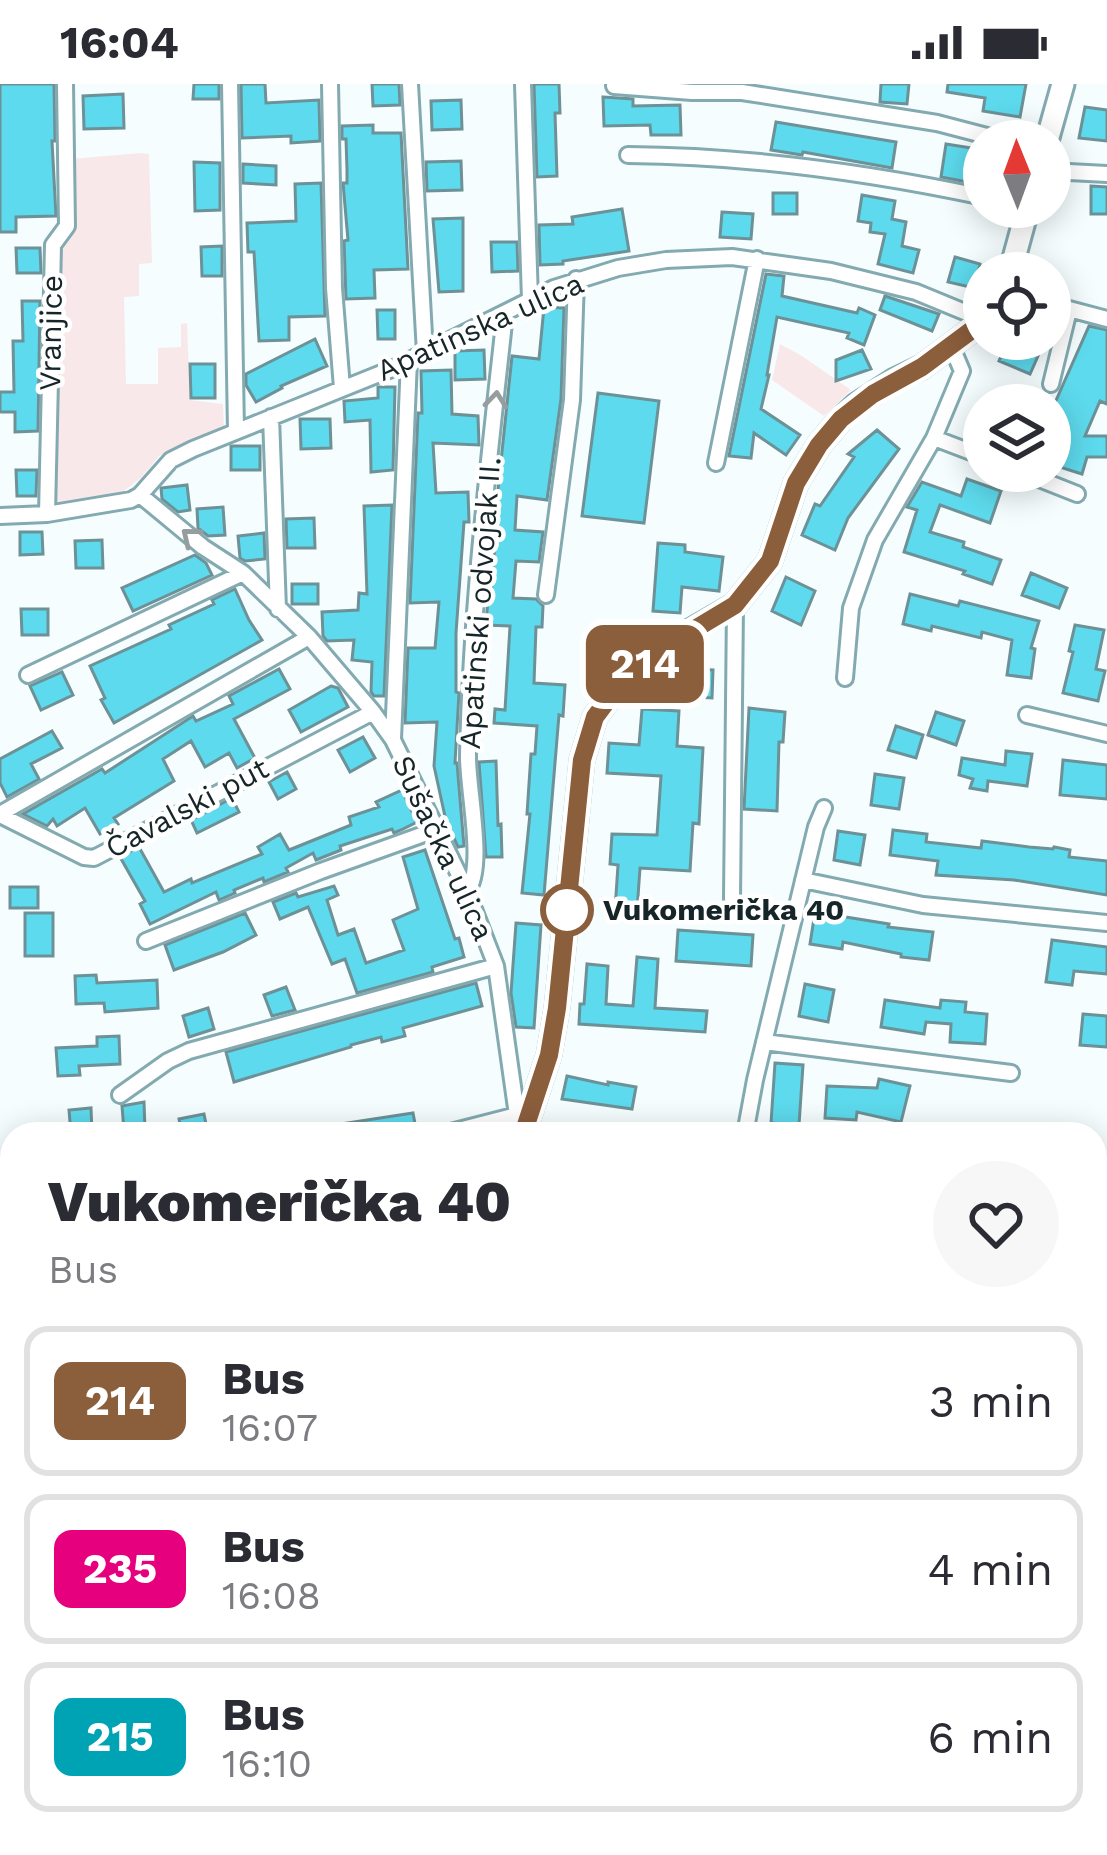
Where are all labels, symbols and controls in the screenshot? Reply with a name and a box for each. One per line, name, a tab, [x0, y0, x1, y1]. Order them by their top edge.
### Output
text: 16:04	[60, 16, 179, 69]
north arrow	[963, 120, 1071, 228]
map controls	[963, 120, 1071, 492]
button: locate	[963, 252, 1071, 360]
street label: Apatinska ulica	[371, 265, 589, 388]
street label: Vranjice	[32, 275, 69, 391]
button: layers	[963, 384, 1071, 492]
one-way arrow	[483, 390, 508, 409]
street label: Apatinski odvojak II.	[452, 456, 507, 750]
one-way arrow	[182, 529, 204, 550]
line badge: 214	[576, 625, 714, 703]
text: 214	[610, 639, 680, 688]
street label: Čavalski put	[99, 750, 275, 865]
street label: Sušačka ulica	[385, 750, 502, 946]
marker: Vukomerička 40	[542, 885, 592, 935]
place label: Vukomerička 40	[603, 892, 844, 927]
button: heart	[933, 1161, 1059, 1287]
text: Vukomerička 40	[48, 1168, 511, 1235]
text: Bus	[48, 1247, 118, 1292]
text: Bus	[222, 1352, 305, 1405]
text: 3 min	[929, 1375, 1053, 1428]
text: 214	[85, 1376, 155, 1425]
text: 16:07	[222, 1405, 318, 1450]
text: Bus	[222, 1520, 305, 1573]
text: 4 min	[927, 1543, 1053, 1596]
text: 235	[83, 1544, 157, 1593]
text: 16:08	[222, 1573, 321, 1618]
text: Bus	[222, 1688, 305, 1741]
text: 6 min	[928, 1711, 1053, 1764]
text: 215	[86, 1712, 154, 1761]
text: 16:10	[222, 1741, 312, 1786]

